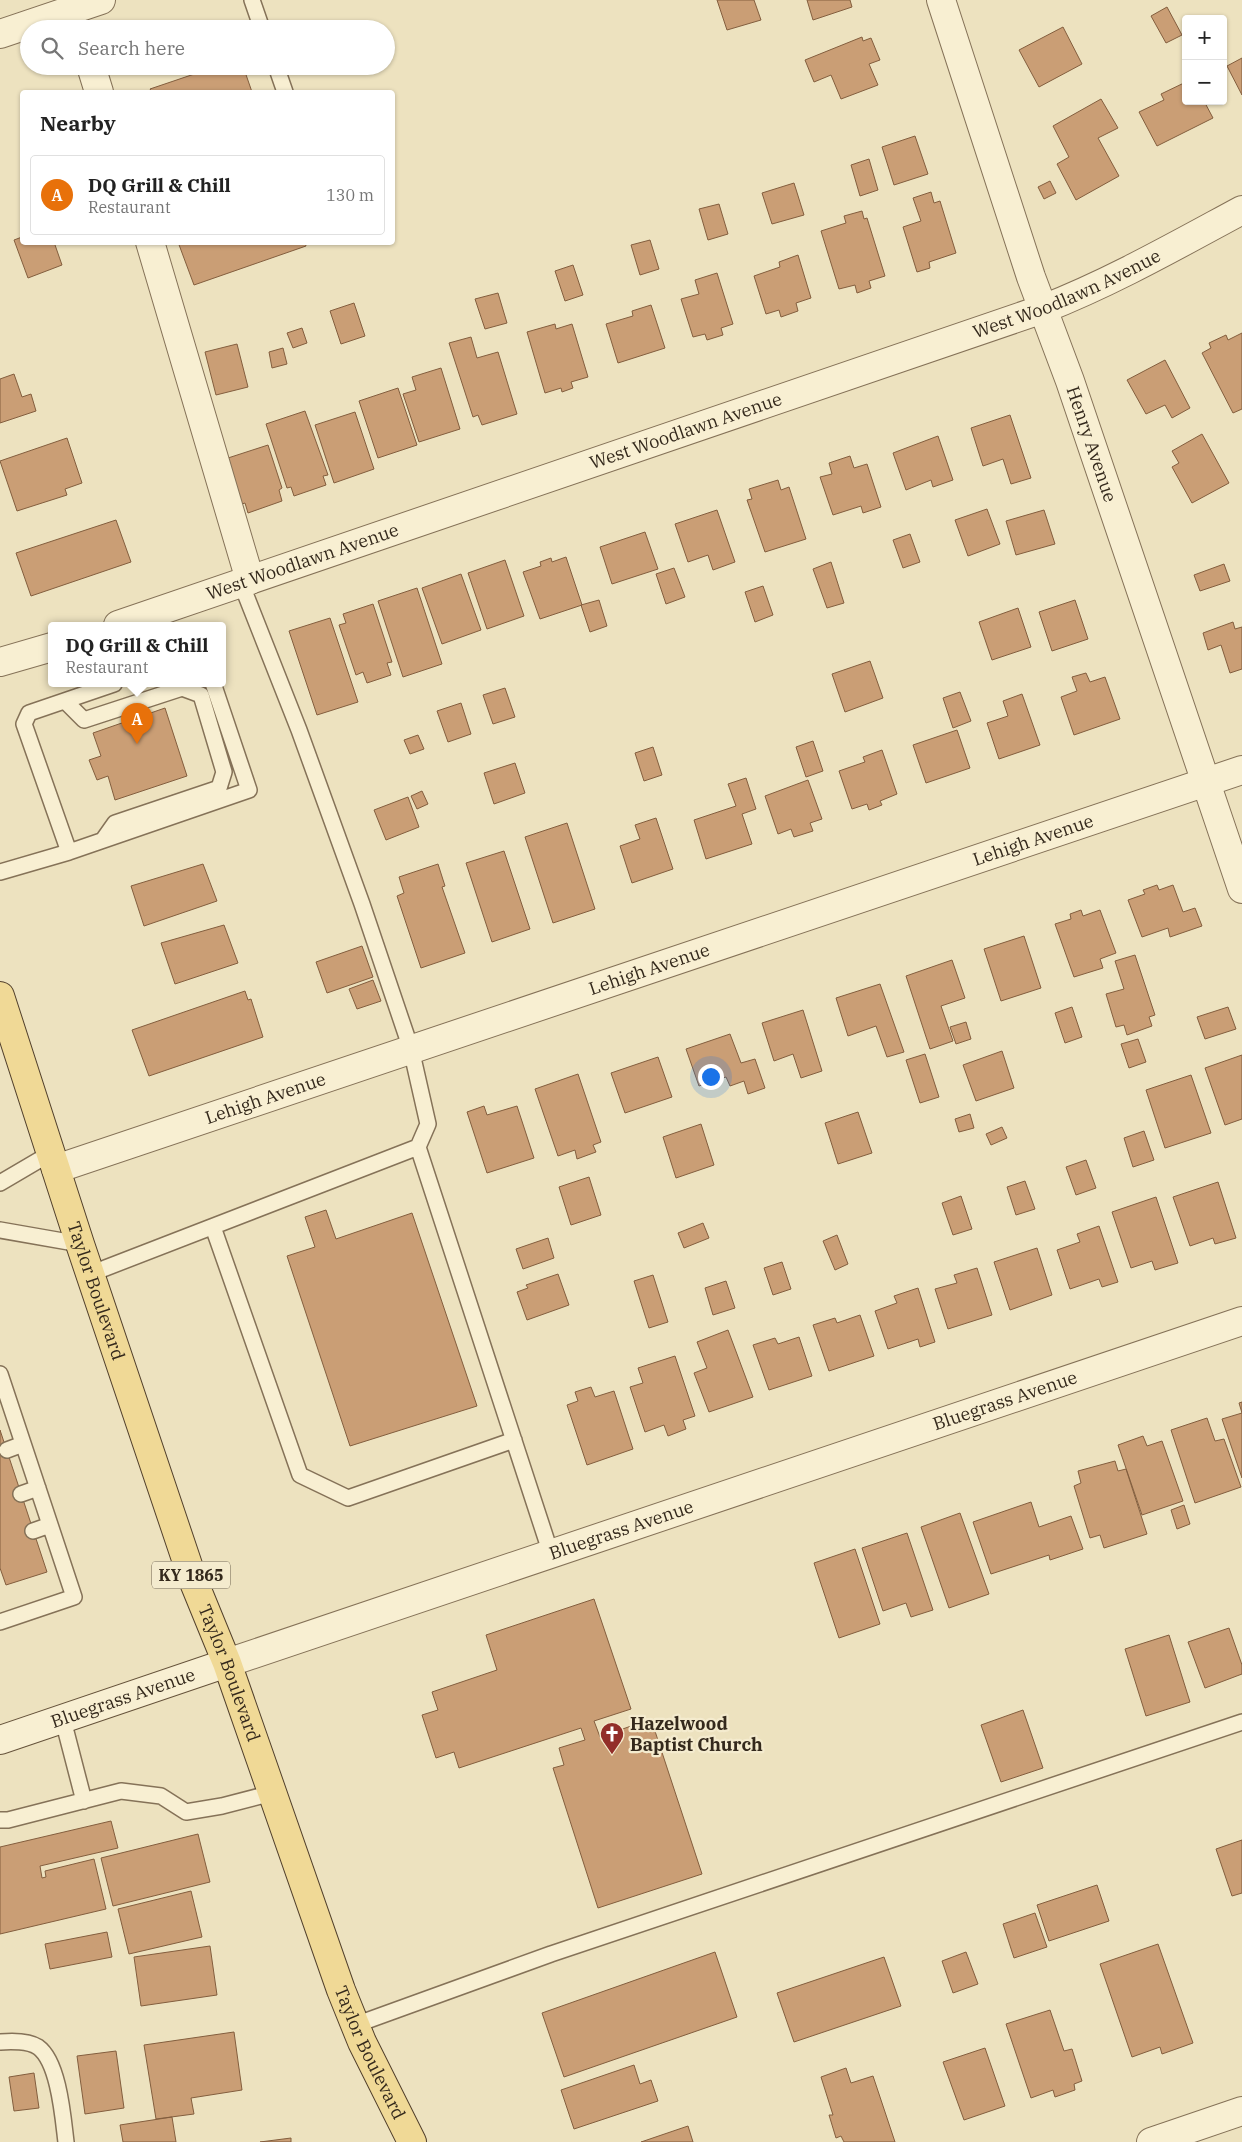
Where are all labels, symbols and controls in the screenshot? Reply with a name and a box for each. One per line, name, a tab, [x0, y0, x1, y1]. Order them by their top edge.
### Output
map controls	[1182, 15, 1227, 105]
button: +	[1182, 15, 1227, 60]
search box	[20, 20, 395, 75]
icon: search	[38, 34, 66, 62]
text: Search here	[78, 36, 185, 60]
button: −	[1182, 60, 1227, 105]
text: Nearby	[40, 109, 116, 137]
text: DQ Grill & Chill	[88, 173, 231, 197]
text: A	[51, 185, 63, 205]
text: 130 m	[326, 185, 374, 205]
text: Restaurant	[88, 197, 171, 217]
street label: West Woodlawn Avenue	[970, 244, 1164, 343]
street label: Henry Avenue	[1062, 383, 1122, 505]
street label: West Woodlawn Avenue	[586, 387, 785, 474]
street label: West Woodlawn Avenue	[203, 518, 402, 605]
popup	[48, 622, 226, 687]
text: DQ Grill & Chill	[66, 633, 208, 657]
text: Restaurant	[66, 657, 148, 677]
pin: A	[121, 703, 153, 744]
street label: Lehigh Avenue	[970, 809, 1096, 871]
street label: Lehigh Avenue	[586, 938, 712, 1000]
your location	[698, 1064, 724, 1090]
street label: Lehigh Avenue	[202, 1067, 329, 1129]
street label: Taylor Boulevard	[62, 1219, 130, 1363]
street label: Bluegrass Avenue	[930, 1365, 1080, 1435]
street label: Bluegrass Avenue	[546, 1495, 696, 1565]
road number: KY 1865	[152, 1562, 230, 1588]
street label: Taylor Boulevard	[193, 1601, 266, 1745]
street label: Bluegrass Avenue	[48, 1663, 198, 1733]
place label: Hazelwood Baptist Church	[630, 1712, 763, 1756]
church icon: Hazelwood Baptist Church	[599, 1721, 625, 1755]
street label: Taylor Boulevard	[330, 1982, 411, 2123]

